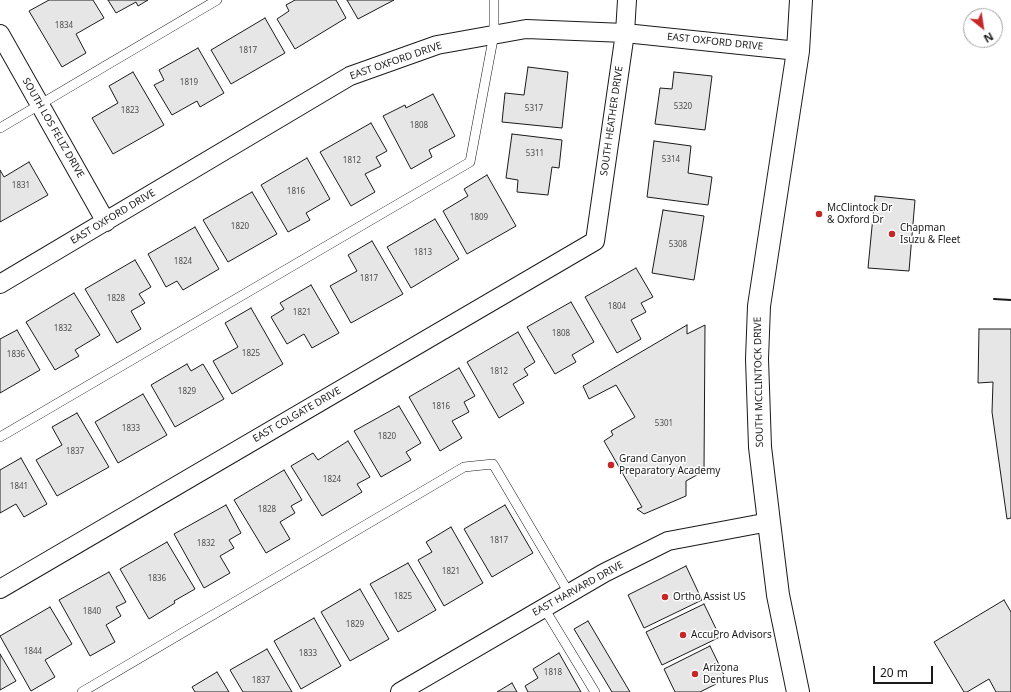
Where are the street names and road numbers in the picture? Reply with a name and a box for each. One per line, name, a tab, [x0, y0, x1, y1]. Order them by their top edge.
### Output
street label: EAST OXFORD DRIVE	[666, 31, 764, 53]
street label: EAST OXFORD DRIVE	[348, 40, 444, 82]
street label: SOUTH HEATHER DRIVE	[598, 65, 626, 177]
street label: SOUTH LOS FELIZ DRIVE	[19, 76, 87, 180]
street label: EAST OXFORD DRIVE	[68, 187, 158, 247]
street label: SOUTH MCCLINTOCK DRIVE	[752, 317, 766, 447]
street label: EAST COLGATE DRIVE	[251, 385, 343, 445]
street label: EAST HARVARD DRIVE	[530, 559, 626, 619]

